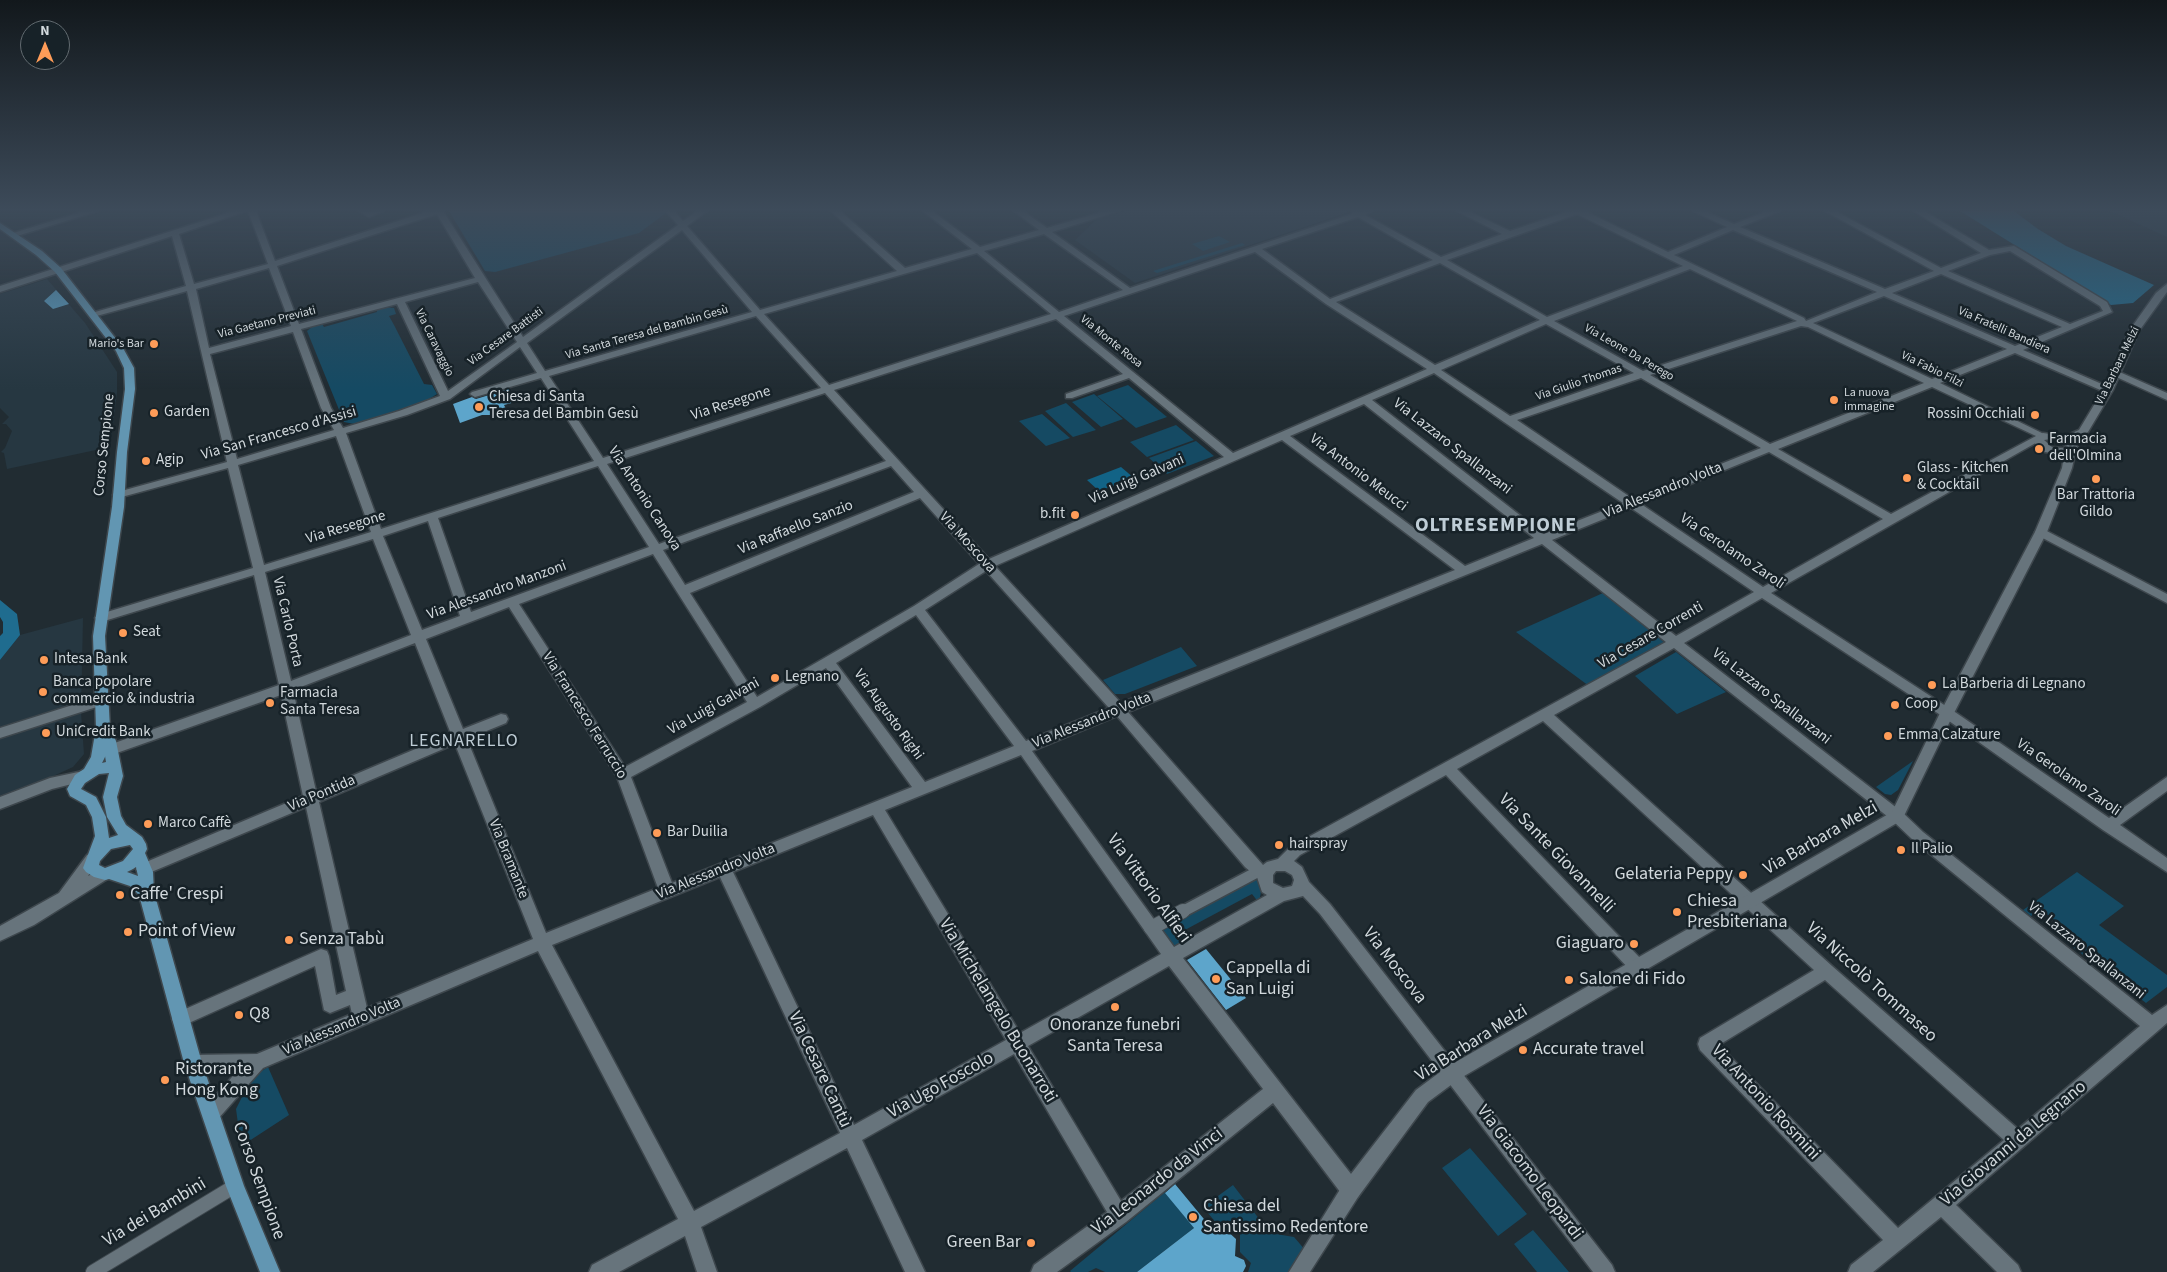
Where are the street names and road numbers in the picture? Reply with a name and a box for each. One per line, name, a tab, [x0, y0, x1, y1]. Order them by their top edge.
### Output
street label: Via Santa Teresa del Bambin Gesù	[564, 303, 730, 363]
street label: Via Gaetano Previati	[217, 304, 317, 342]
street label: Via Fratelli Bandiera	[1956, 304, 2052, 358]
street label: Via Cesare Battisti	[466, 305, 546, 369]
street label: Via Caravaggio	[411, 307, 457, 379]
street label: Via Monte Rosa	[1077, 313, 1145, 371]
street label: Via Leone Da Perego	[1582, 321, 1676, 385]
street label: Via Barbara Melzi	[2093, 324, 2143, 408]
street label: Via Fabio Filzi	[1898, 349, 1966, 391]
street label: Via Giulio Thomas	[1534, 362, 1624, 404]
street label: Via Resegone	[689, 383, 773, 425]
street label: Corso Sempione	[91, 393, 119, 497]
street label: Via Lazzaro Spallanzani	[1389, 395, 1515, 499]
street label: Via San Francesco d'Assisi	[199, 403, 359, 465]
street label: Via Antonio Meucci	[1306, 430, 1410, 516]
street label: Via Antonio Canova	[603, 443, 685, 555]
street label: Via Luigi Galvani	[1087, 451, 1187, 509]
street label: Via Alessandro Volta	[1601, 459, 1725, 523]
street label: Via Raffaello Sanzio	[736, 497, 856, 559]
street label: Via Resegone	[304, 507, 388, 549]
street label: Via Moscova	[935, 509, 999, 577]
street label: Via Gerolamo Zaroli	[1676, 510, 1788, 594]
street label: Via Alessandro Manzoni	[425, 557, 569, 625]
street label: Via Carlo Porta	[268, 575, 306, 669]
street label: Via Cesare Correnti	[1595, 599, 1707, 673]
street label: Via Lazzaro Spallanzani	[1708, 645, 1834, 749]
street label: Via Francesco Ferruccio	[538, 649, 630, 783]
street label: Via Augusto Righi	[849, 666, 927, 764]
street label: Via Luigi Galvani	[665, 674, 763, 740]
street label: Via Alessandro Volta	[1030, 689, 1154, 753]
street label: Via Gerolamo Zaroli	[2012, 735, 2124, 821]
street label: Via Pontida	[286, 772, 358, 816]
street label: Via Sante Giovannelli	[1493, 790, 1619, 918]
street label: Via Barbara Melzi	[1760, 798, 1882, 880]
street label: Via Bramante	[484, 817, 532, 901]
street label: Via Vittorio Alfieri	[1101, 830, 1195, 948]
street label: Via Alessandro Volta	[654, 840, 778, 904]
street label: Via Lazzaro Spallanzani	[2024, 898, 2148, 1004]
street label: Via Michelangelo Buonarroti	[933, 915, 1061, 1107]
street label: Via Niccolò Tommaseo	[1801, 918, 1941, 1048]
street label: Via Moscova	[1357, 923, 1431, 1009]
street label: Via Alessandro Volta	[280, 994, 404, 1060]
street label: Via Barbara Melzi	[1412, 1001, 1532, 1087]
street label: Via Cesare Cantù	[783, 1008, 855, 1132]
street label: Via Antonio Rosmini	[1706, 1041, 1824, 1165]
street label: Via Ugo Foscolo	[884, 1048, 998, 1124]
street label: Via Giovanni da Legnano	[1937, 1077, 2091, 1211]
street label: Via Giacomo Leopardi	[1471, 1101, 1587, 1245]
street label: Corso Sempione	[227, 1119, 289, 1243]
street label: Via Leonardo da Vinci	[1088, 1124, 1228, 1240]
street label: Via dei Bambini	[99, 1174, 211, 1252]

